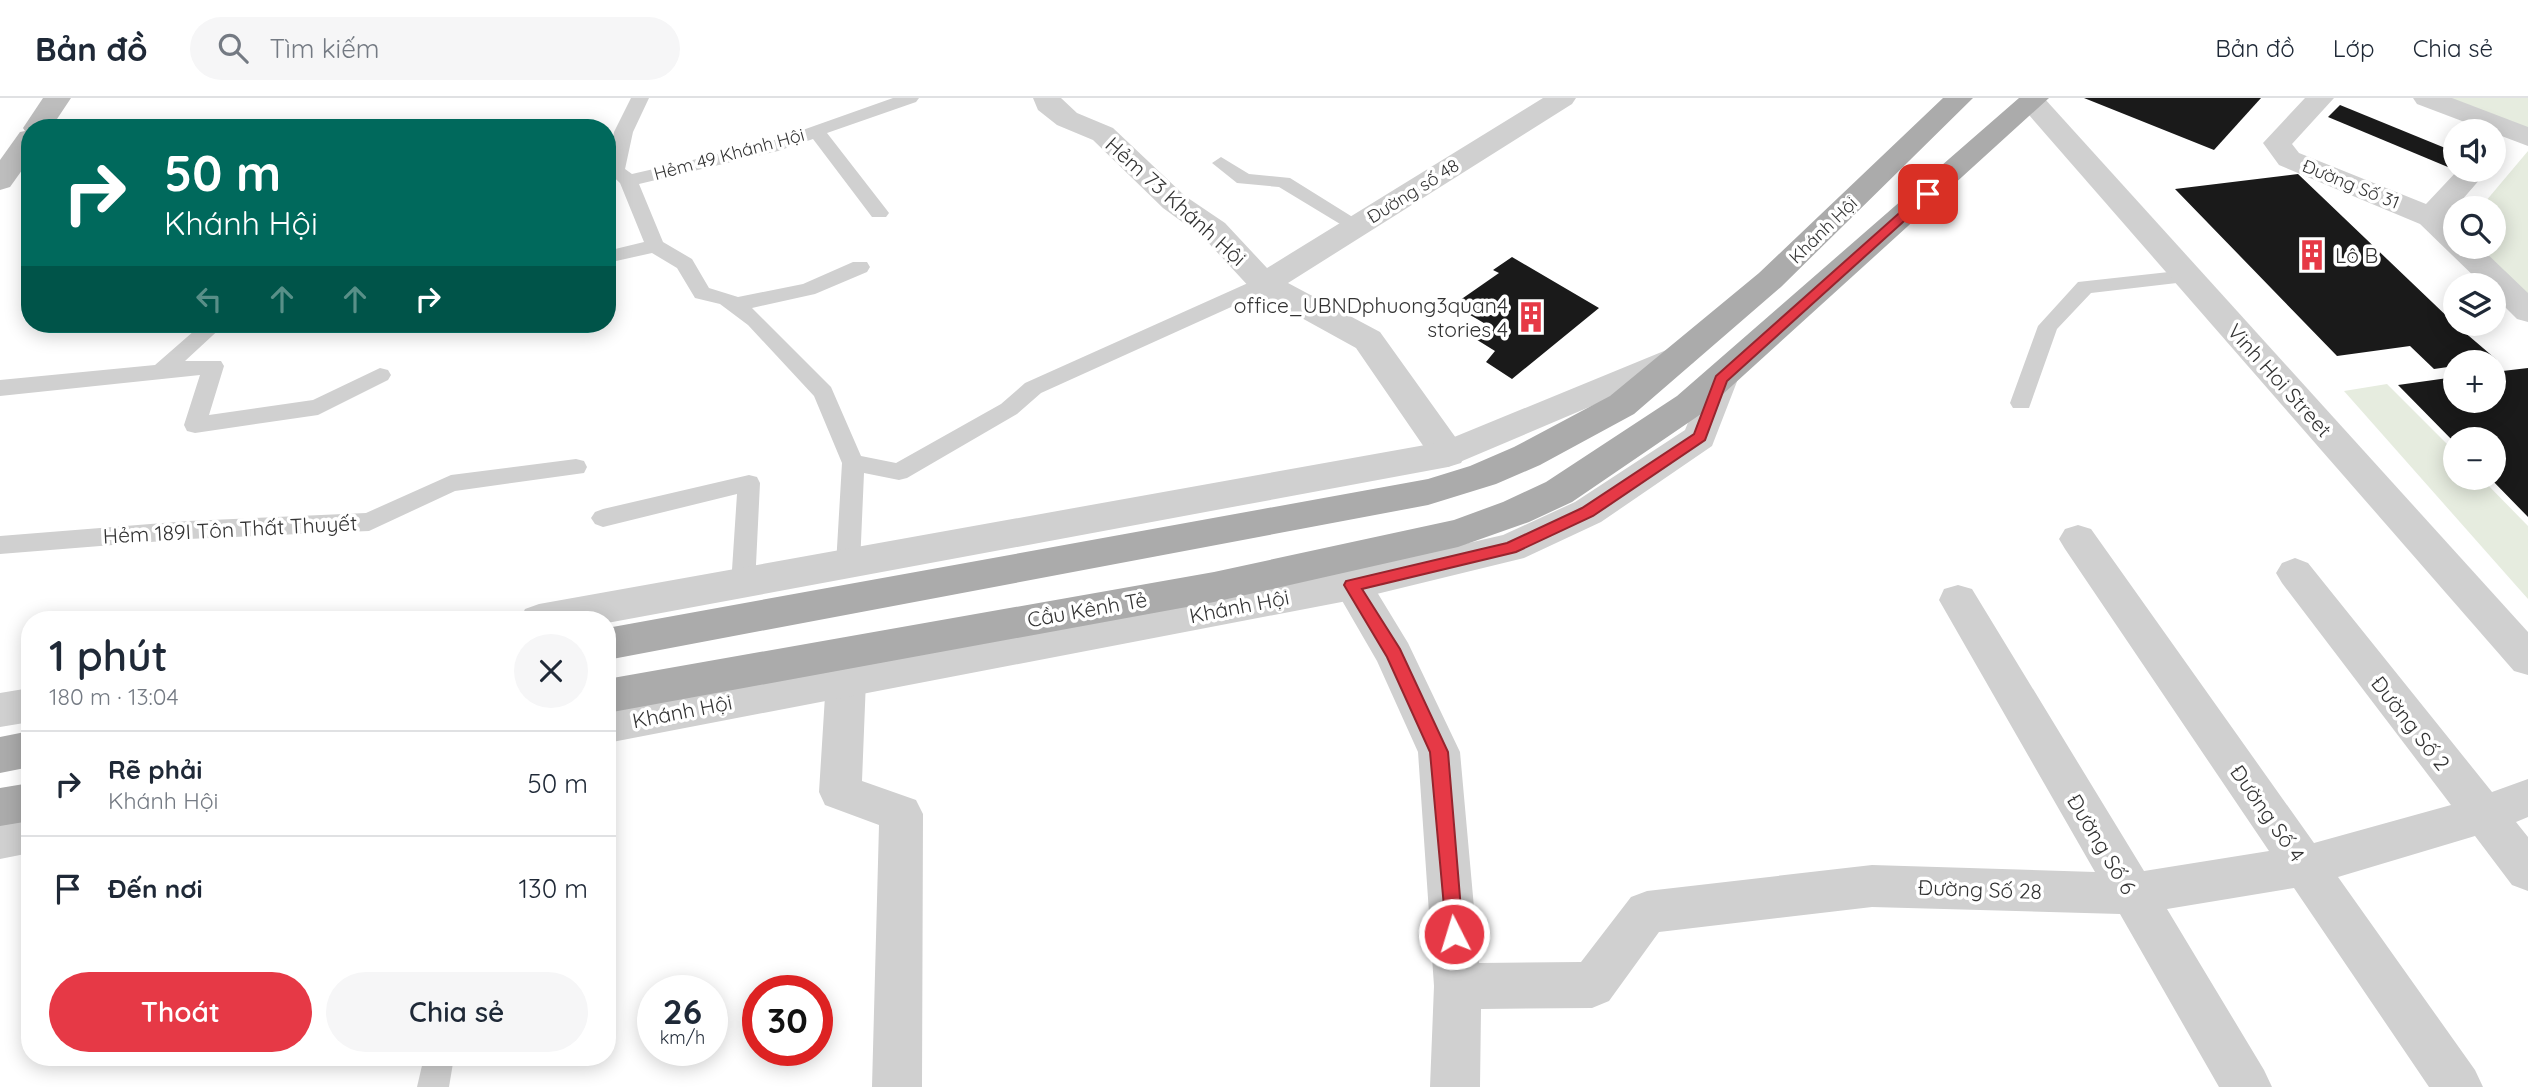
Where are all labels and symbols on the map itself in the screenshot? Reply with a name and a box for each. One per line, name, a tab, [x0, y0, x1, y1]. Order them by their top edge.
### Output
street label: Hẻm 49 Khánh Hội	[651, 123, 807, 185]
street label: Hẻm 73 Khánh Hội	[1100, 131, 1252, 271]
street label: Đường số 48	[1363, 154, 1463, 228]
street label: Đường Số 31	[2299, 154, 2403, 214]
pin	[1898, 164, 1958, 224]
street label: Khánh Hội	[1784, 192, 1862, 268]
building icon: Lô B	[2295, 238, 2329, 272]
place label: Lô B	[2335, 242, 2378, 268]
place label: office_UBNDphuong3quan4 stories 4	[1234, 292, 1508, 342]
building icon: office_UBNDphuong3quan4 stories 4	[1514, 300, 1548, 334]
street label: Vinh Hoi Street	[2222, 318, 2338, 442]
street label: Hẻm 189I Tôn Thất Thuyết	[102, 509, 358, 549]
street label: Khánh Hội	[1187, 584, 1291, 628]
street label: Cầu Kênh Tẻ	[1025, 586, 1149, 632]
street label: Đường Số 2	[2366, 671, 2456, 775]
street label: Khánh Hội	[630, 689, 734, 733]
street label: Đường Số 4	[2225, 760, 2311, 866]
street label: Đường Số 6	[2062, 789, 2142, 899]
street label: Đường Số 28	[1918, 874, 2042, 904]
position arrow	[1417, 897, 1491, 971]
speed limit sign: 30	[742, 975, 833, 1066]

